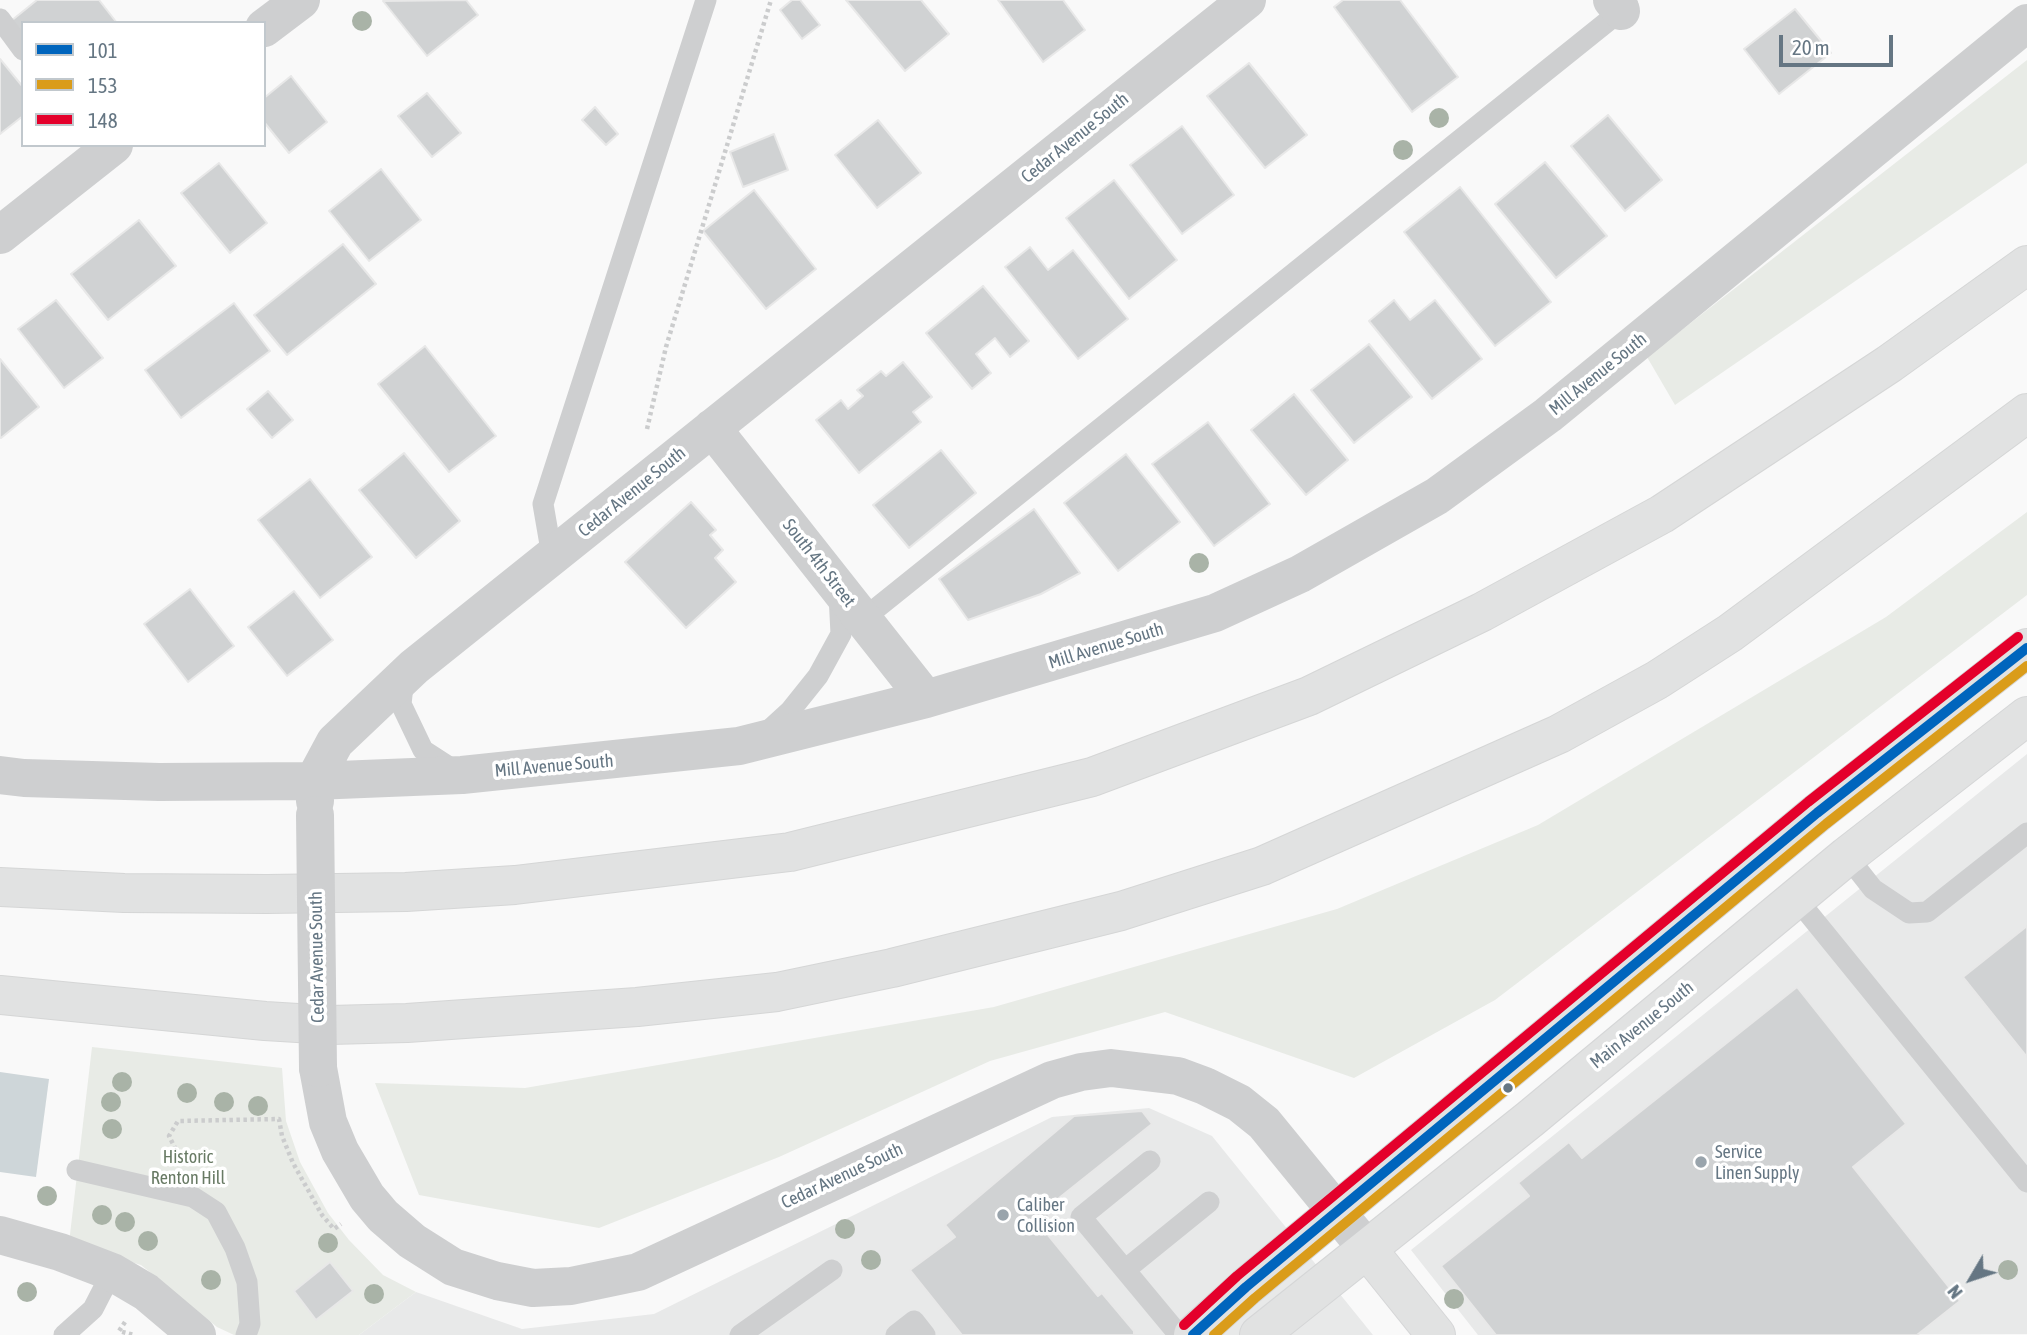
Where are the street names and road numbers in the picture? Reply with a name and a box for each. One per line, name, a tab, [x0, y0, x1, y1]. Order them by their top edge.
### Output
street label: Cedar Avenue South	[1017, 88, 1133, 188]
street label: Mill Avenue South	[1545, 328, 1651, 420]
street label: Cedar Avenue South	[574, 442, 690, 542]
street label: South 4th Street	[778, 515, 860, 611]
street label: Mill Avenue South	[1046, 618, 1166, 674]
street label: Mill Avenue South	[494, 750, 614, 782]
street label: Cedar Avenue South	[305, 891, 329, 1023]
street label: Main Avenue South	[1586, 977, 1698, 1073]
street label: Cedar Avenue South	[778, 1138, 906, 1214]

